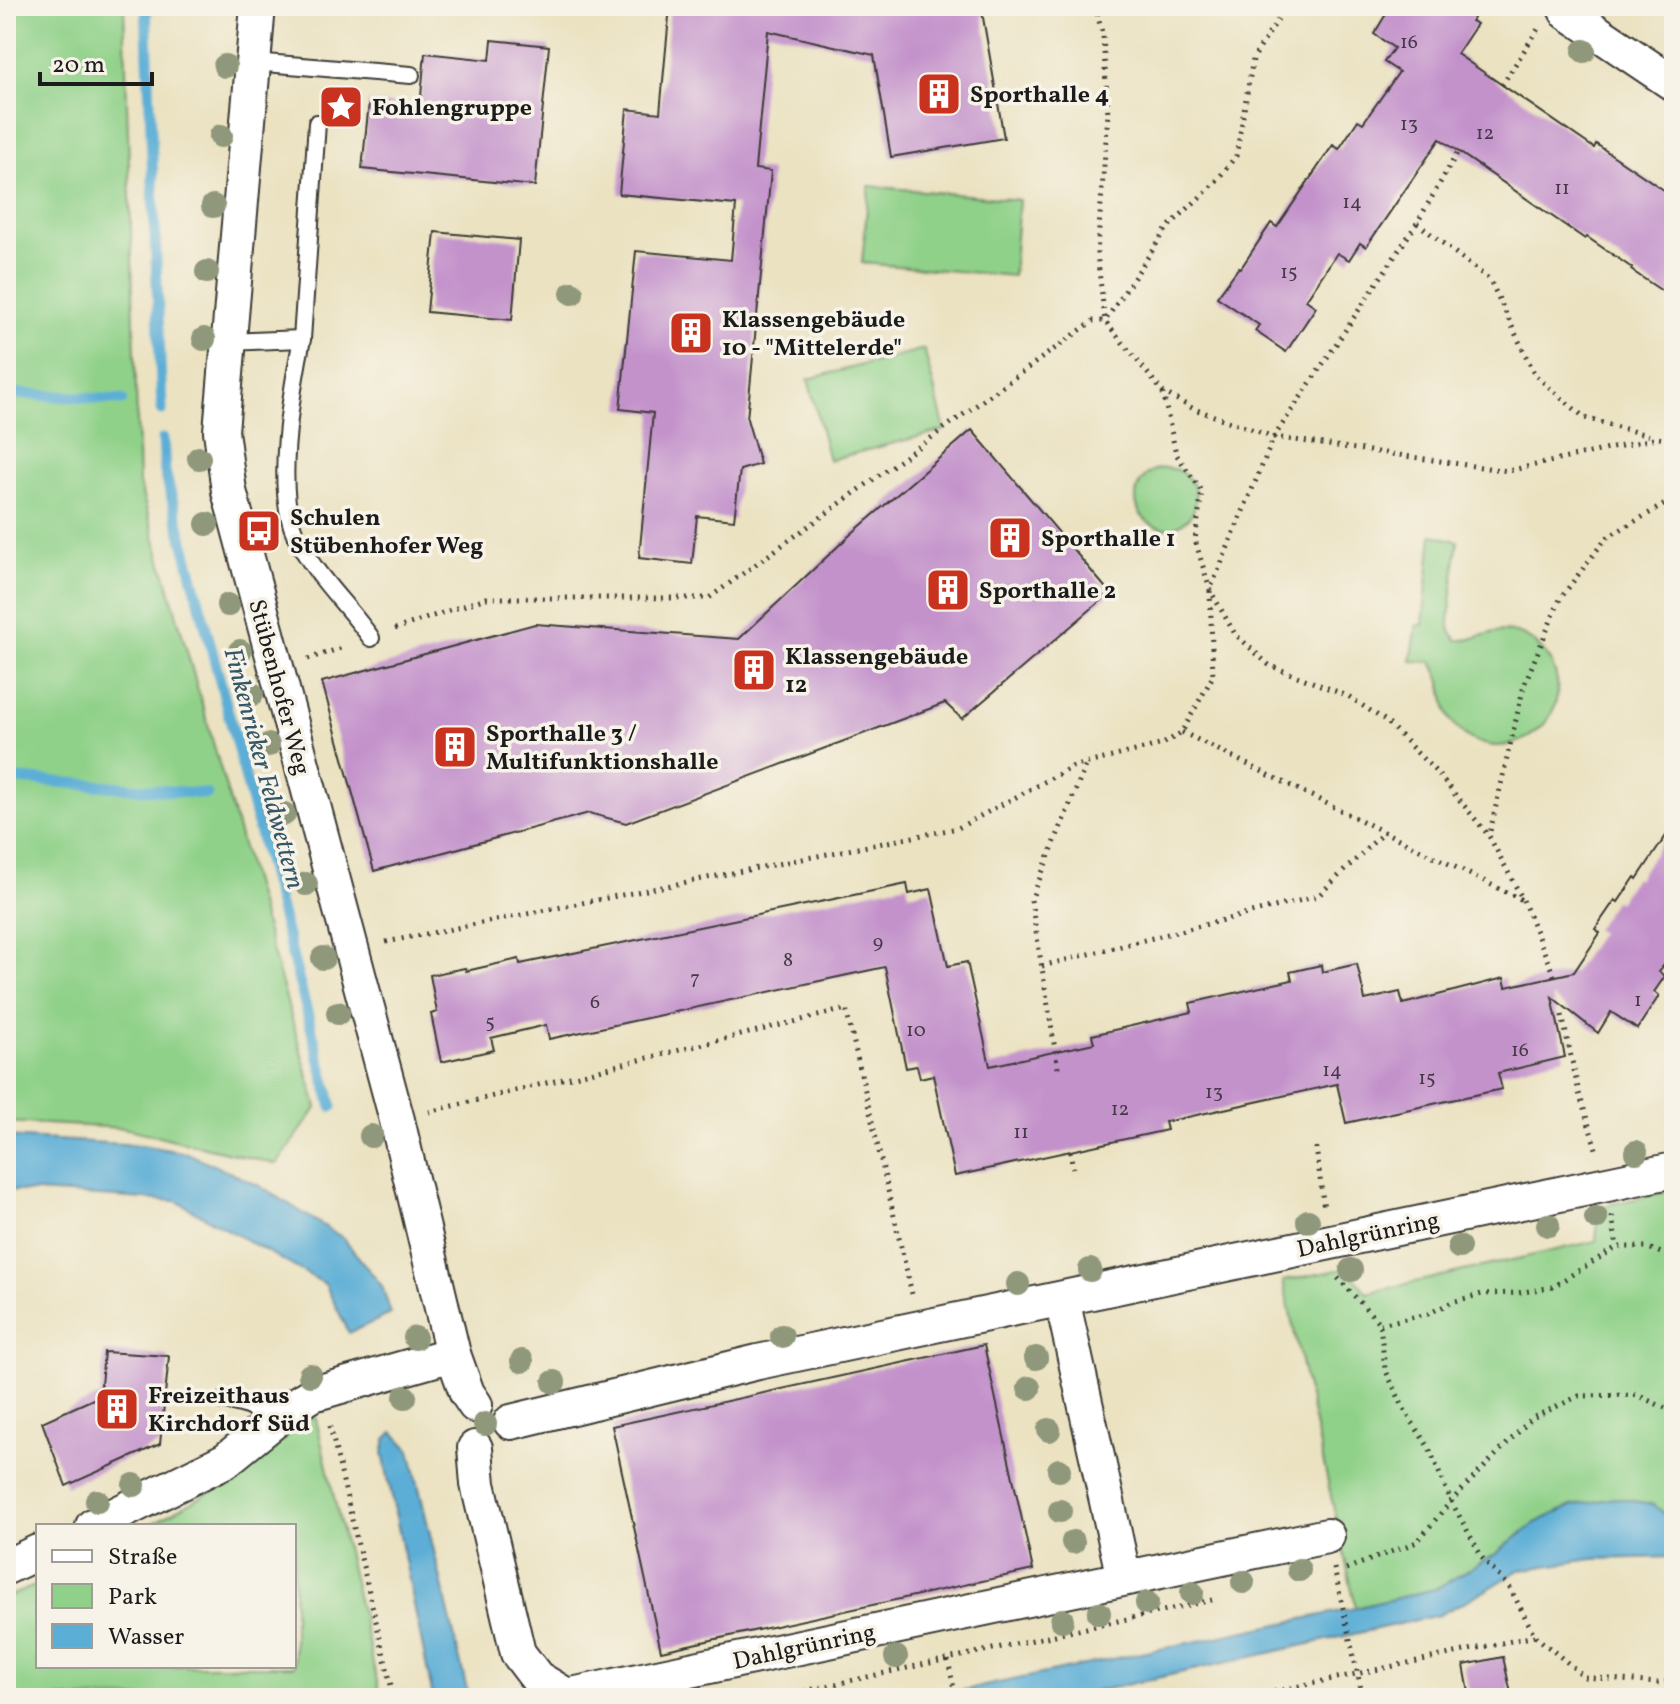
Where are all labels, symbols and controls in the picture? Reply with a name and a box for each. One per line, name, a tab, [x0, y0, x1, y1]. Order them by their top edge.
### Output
house number: 16	[1400, 29, 1418, 57]
scale bar	[40, 36, 152, 86]
text: 20 m	[52, 49, 105, 83]
building icon: Sporthalle 4	[915, 70, 963, 118]
place label: Sporthalle 4	[970, 79, 1109, 113]
place icon: Fohlengruppe	[317, 83, 365, 131]
place label: Fohlengruppe	[372, 92, 532, 126]
house number: 13	[1400, 111, 1418, 139]
house number: 12	[1476, 120, 1494, 148]
house number: 11	[1554, 175, 1570, 203]
house number: 14	[1342, 189, 1362, 217]
house number: 15	[1280, 259, 1298, 287]
place label: Klassengebäude 10 - "Mittelerde"	[722, 304, 905, 366]
building icon: Klassengebäude 10 - "Mittelerde"	[667, 309, 715, 357]
place label: Schulen Stübenhofer Weg	[290, 502, 483, 564]
bus stop icon: Schulen Stübenhofer Weg	[235, 507, 283, 555]
building icon: Sporthalle 1	[986, 514, 1034, 562]
place label: Sporthalle 1	[1041, 523, 1175, 557]
building icon: Sporthalle 2	[924, 566, 972, 614]
place label: Sporthalle 2	[979, 575, 1116, 609]
street label: Stübenhofer Weg	[238, 596, 318, 779]
place label: Klassengebäude 12	[785, 641, 968, 703]
water label: Finkenrieker Feldwettern	[214, 644, 313, 893]
building icon: Klassengebäude 12	[730, 646, 778, 694]
place label: Sporthalle 3 / Multifunktionshalle	[486, 718, 718, 780]
building icon: Sporthalle 3 / Multifunktionshalle	[431, 723, 479, 771]
house number: 9	[873, 929, 883, 957]
house number: 8	[783, 947, 793, 975]
house number: 7	[690, 965, 700, 993]
house number: 1	[1634, 987, 1642, 1015]
house number: 6	[590, 989, 600, 1017]
house number: 5	[485, 1009, 495, 1037]
house number: 10	[906, 1017, 926, 1045]
house number: 16	[1511, 1037, 1529, 1065]
house number: 14	[1322, 1057, 1342, 1085]
house number: 15	[1418, 1065, 1436, 1093]
house number: 13	[1205, 1079, 1223, 1107]
house number: 12	[1111, 1096, 1129, 1124]
house number: 11	[1013, 1119, 1029, 1147]
street label: Dahlgrünring	[1294, 1204, 1443, 1268]
place label: Freizeithaus Kirchdorf Süd	[148, 1380, 310, 1442]
building icon: Freizeithaus Kirchdorf Süd	[93, 1385, 141, 1433]
legend	[36, 1524, 296, 1668]
text: Straße	[108, 1541, 177, 1575]
text: Park	[108, 1581, 157, 1615]
street label: Dahlgrünring	[730, 1616, 879, 1680]
text: Wasser	[108, 1621, 184, 1655]

